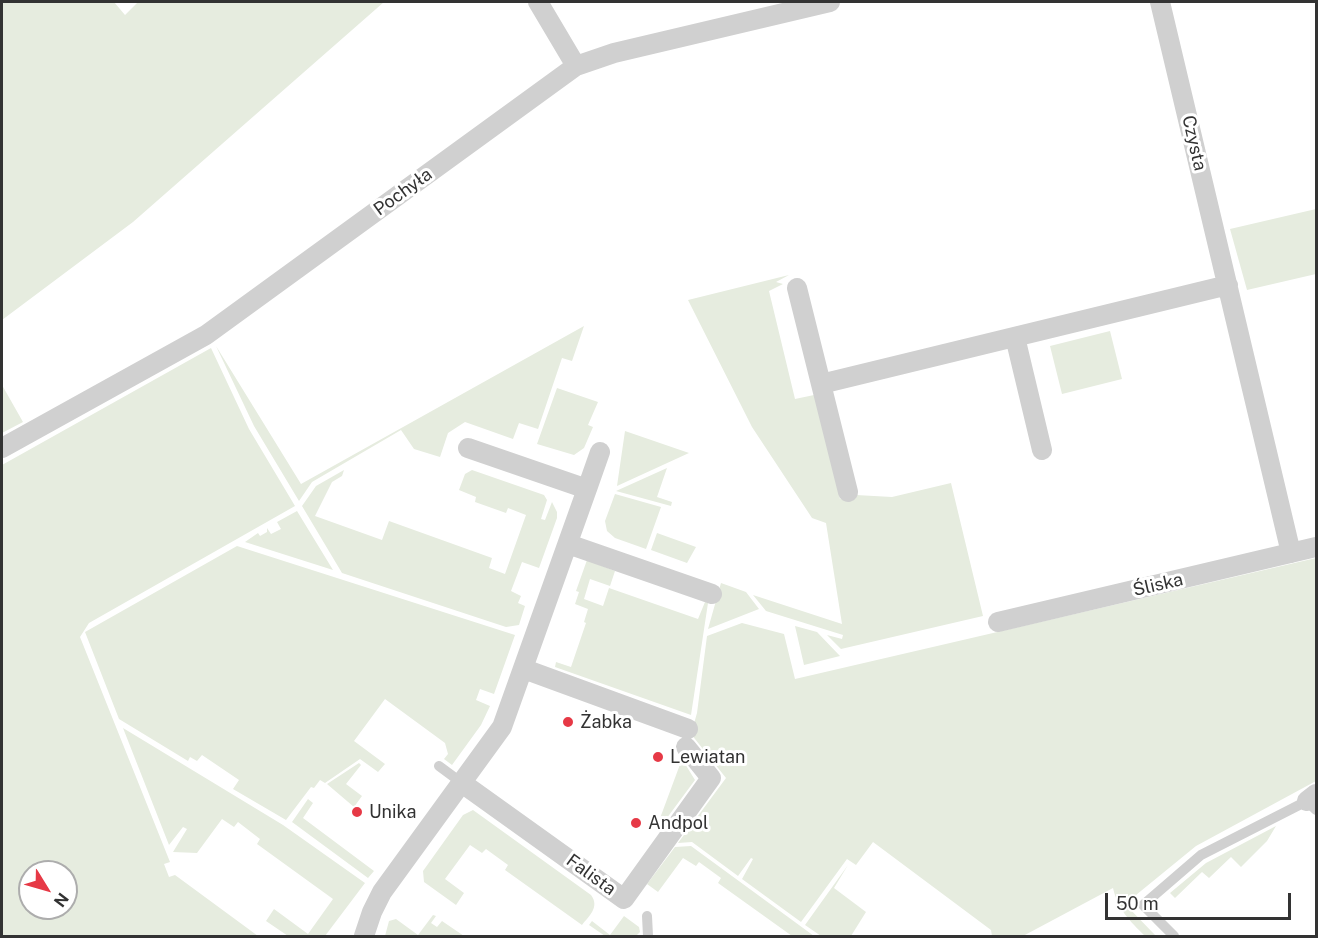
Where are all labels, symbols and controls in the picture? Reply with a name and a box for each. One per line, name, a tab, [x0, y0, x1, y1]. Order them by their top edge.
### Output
street label: Czysta	[1177, 113, 1211, 173]
street label: Pochyła	[370, 164, 436, 220]
street label: Śliska	[1131, 569, 1185, 601]
place label: Żabka	[580, 711, 632, 733]
marker: Żabka	[561, 715, 575, 729]
place label: Lewiatan	[670, 746, 745, 768]
marker: Lewiatan	[651, 750, 665, 764]
place label: Unika	[369, 801, 416, 823]
marker: Unika	[350, 805, 364, 819]
place label: Andpol	[648, 812, 708, 834]
marker: Andpol	[629, 816, 643, 830]
street label: Falista	[562, 850, 620, 900]
north arrow	[18, 860, 78, 920]
scale bar	[1108, 881, 1294, 919]
text: N	[50, 889, 73, 911]
text: 50 m	[1116, 893, 1159, 914]

